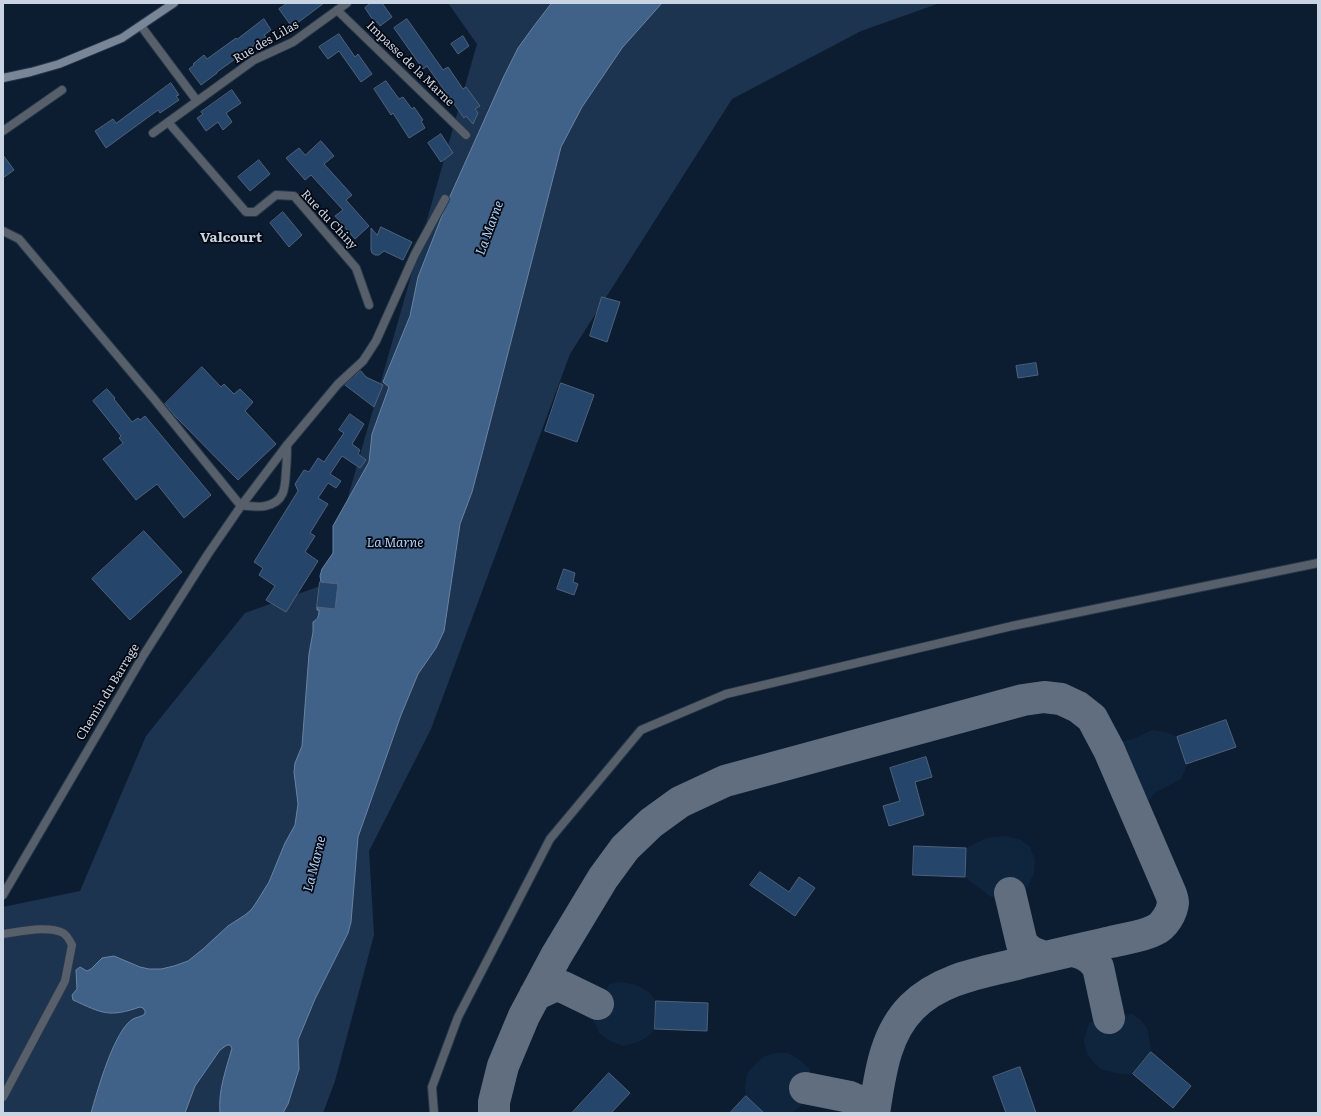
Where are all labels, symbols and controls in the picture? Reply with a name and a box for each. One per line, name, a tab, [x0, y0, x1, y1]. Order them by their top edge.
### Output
street label: Rue des Lilas	[231, 18, 301, 66]
street label: Impasse de la Marne	[363, 18, 457, 110]
street label: Rue du Chiny	[298, 187, 360, 253]
water label: La Marne	[473, 199, 507, 257]
district label: Valcourt	[200, 230, 262, 246]
water label: La Marne	[367, 535, 423, 551]
street label: Chemin du Barrage	[73, 641, 143, 743]
water label: La Marne	[301, 835, 329, 893]

